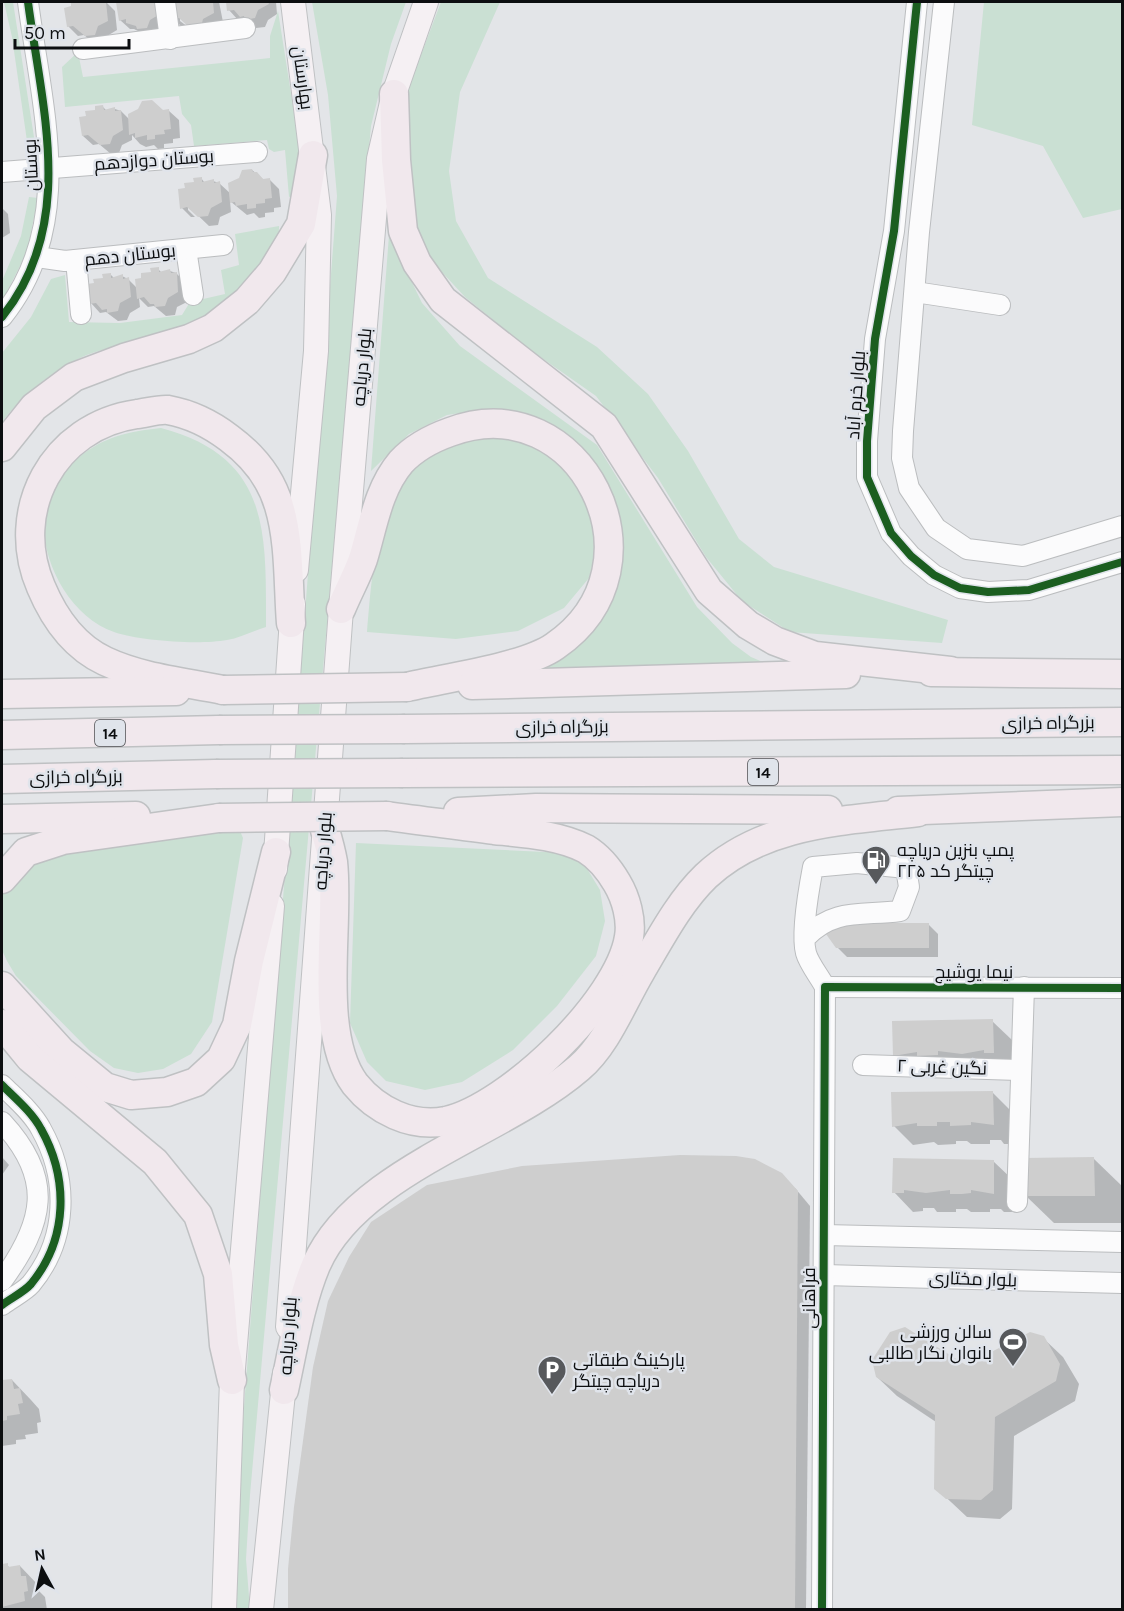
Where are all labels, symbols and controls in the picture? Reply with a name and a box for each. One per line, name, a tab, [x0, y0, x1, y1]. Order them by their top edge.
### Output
scale bar	[15, 12, 129, 50]
text: 50 m	[24, 22, 66, 44]
street label: بهارستان	[288, 45, 318, 111]
street label: بوستان	[19, 138, 43, 192]
street label: بوستان دوازدهم	[93, 145, 215, 176]
street label: بوستان دهم	[83, 239, 177, 272]
street label: بلوار دریاچه	[348, 327, 377, 407]
street label: بلوار خرم آباد	[842, 350, 871, 440]
street label: بزرگراه خرازی	[1001, 711, 1095, 735]
street label: بزرگراه خرازی	[515, 715, 609, 739]
road number: 14	[95, 720, 125, 746]
road number: 14	[748, 759, 778, 785]
street label: بزرگراه خرازی	[29, 765, 123, 789]
street label: بلوار دریاچه	[309, 811, 338, 891]
place label: پمپ بنزین دریاچه چیتگر کد ۲۲۵	[897, 839, 1014, 883]
fuel station icon: پمپ بنزین دریاچه چیتگر کد ۲۲۵	[860, 844, 892, 886]
street label: نیما یوشیج	[935, 961, 1013, 984]
street label: نگین غربی ۲	[897, 1054, 987, 1080]
street label: بلوار مختاری	[928, 1266, 1018, 1292]
street label: فراهانی	[798, 1267, 820, 1329]
street label: بلوار دریاچه	[274, 1296, 303, 1376]
place label: سالن ورزشی بانوان نگار طالبی	[869, 1321, 992, 1364]
sports icon: سالن ورزشی بانوان نگار طالبی	[997, 1326, 1029, 1368]
place label: پارکینگ طبقاتی دریاچه چیتگر	[572, 1349, 685, 1393]
parking icon: پارکینگ طبقاتی دریاچه چیتگر	[536, 1354, 568, 1396]
north arrow	[12, 1539, 72, 1599]
text: N	[33, 1544, 47, 1565]

